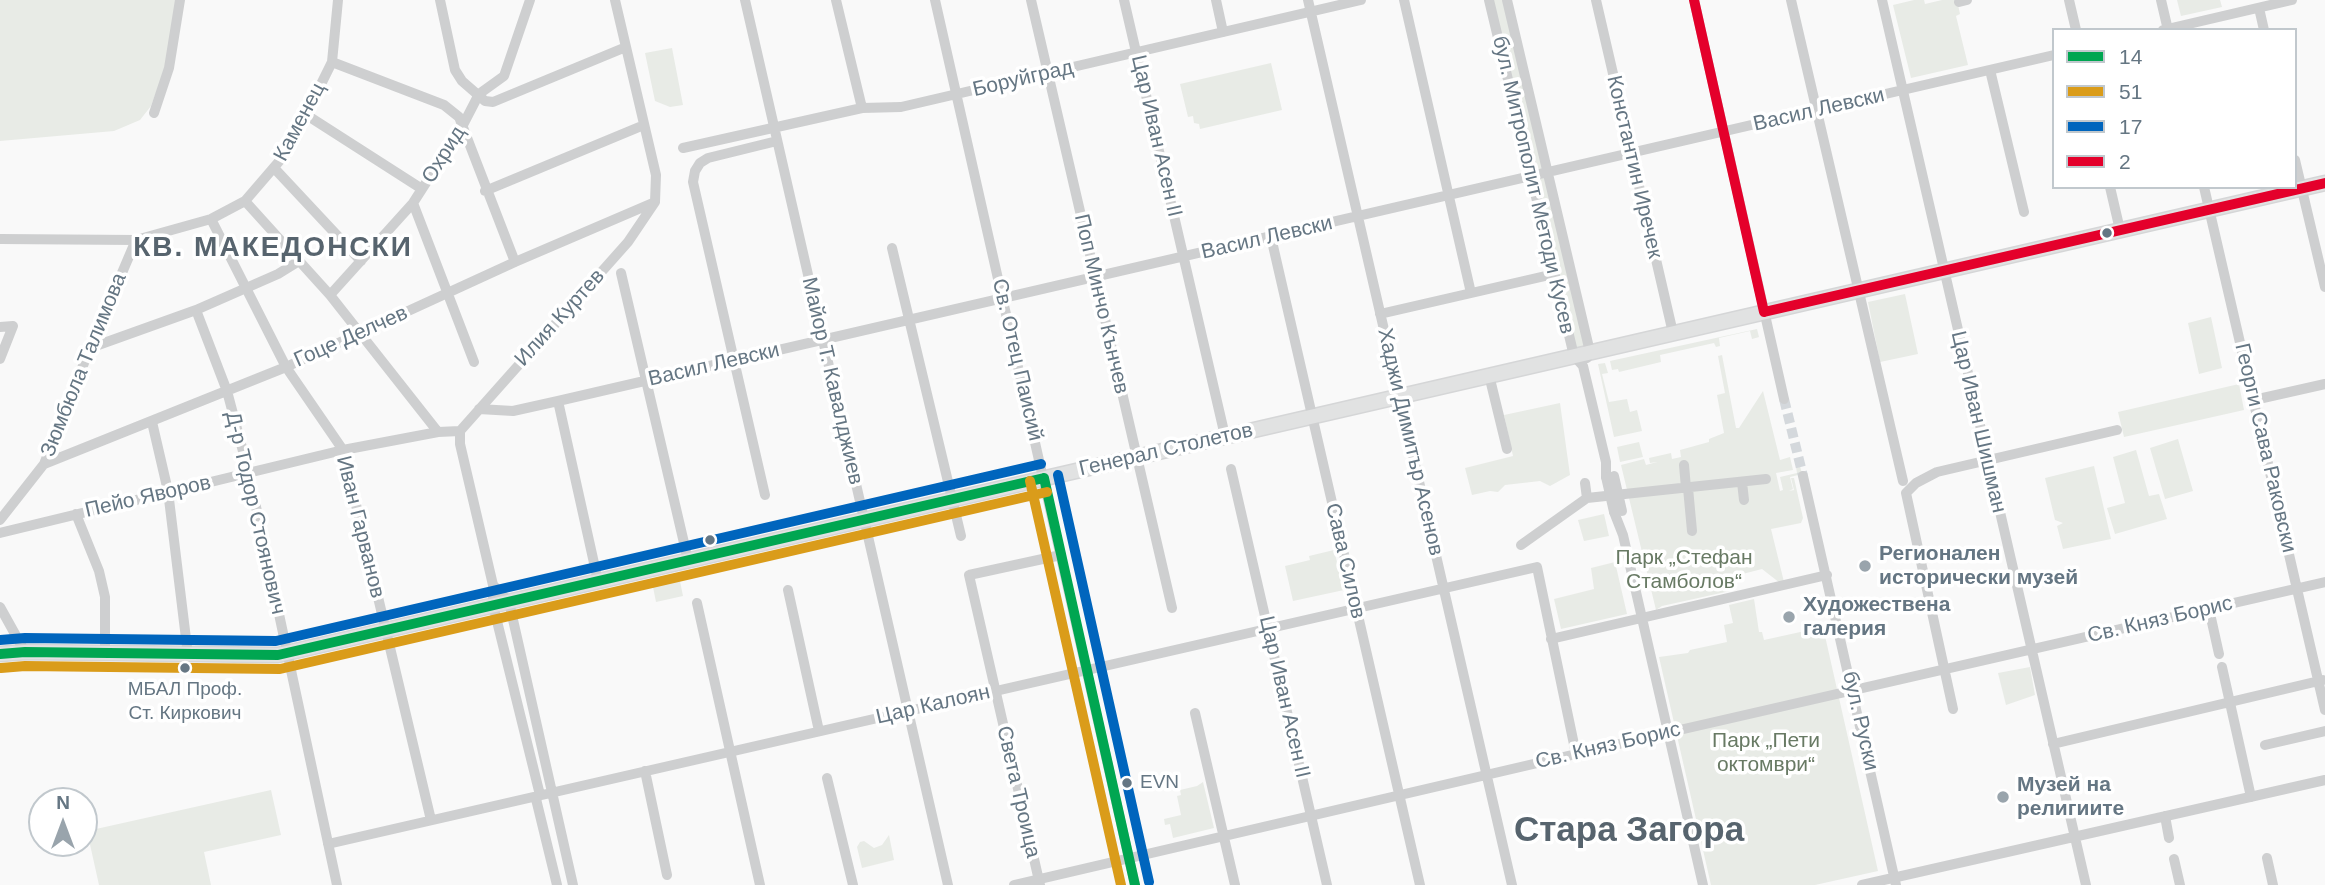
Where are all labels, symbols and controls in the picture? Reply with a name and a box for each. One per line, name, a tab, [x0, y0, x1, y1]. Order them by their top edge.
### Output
legend	[2052, 28, 2297, 189]
street label: бул. Митрополит Методи Кусев	[1486, 34, 1580, 336]
text: 14	[2119, 45, 2142, 68]
street label: Цар Иван Асен II	[1125, 52, 1187, 220]
street label: Боруйград	[970, 55, 1076, 103]
street label: Константин Иречек	[1601, 73, 1667, 261]
street label: Каменец	[269, 78, 331, 166]
text: 51	[2119, 80, 2142, 103]
street label: Васил Левски	[1751, 83, 1887, 137]
text: 17	[2119, 115, 2142, 138]
street label: Охрид	[417, 122, 471, 188]
text: 2	[2119, 150, 2131, 173]
street label: Васил Левски	[1199, 211, 1335, 265]
street label: Поп Минчо Кънчев	[1068, 212, 1134, 396]
unlabelled marker	[2100, 226, 2114, 240]
district label: КВ. МАКЕДОНСКИ	[135, 231, 411, 265]
street label: Илия Куртев	[510, 264, 610, 372]
street label: Зюмбюла Талимова	[36, 270, 132, 460]
street label: Майор Т. Кавалджиев	[796, 275, 868, 487]
street label: Св. Отец Паисий	[986, 276, 1048, 444]
street label: Гоце Делчев	[290, 301, 412, 373]
street label: Хаджи Димитър Асенов	[1372, 326, 1448, 558]
street label: Цар Иван Шишман	[1945, 329, 2011, 515]
street label: Васил Левски	[646, 338, 782, 392]
street label: Георги Сава Раковски	[2229, 341, 2301, 555]
street label: Д-р Тодор Стоянович	[219, 409, 291, 617]
street label: Генерал Столетов	[1077, 418, 1255, 482]
street label: Иван Гарванов	[330, 453, 390, 601]
street label: Пейо Яворов	[83, 470, 213, 524]
street label: Сава Силов	[1319, 501, 1371, 621]
unlabelled marker	[703, 533, 717, 547]
place label: Регионален исторически музей	[1879, 541, 2078, 591]
park label: Парк „Стефан Стамболов“	[1615, 545, 1753, 595]
marker: Регионален исторически музей	[1857, 558, 1873, 574]
street label: Св. Княз Борис	[2085, 591, 2235, 649]
place label: Художествена галерия	[1803, 592, 1950, 642]
marker: Художествена галерия	[1781, 609, 1797, 625]
street label: Цар Иван Асен II	[1253, 613, 1315, 781]
marker: МБАЛ Проф. Ст. Киркович	[178, 661, 192, 675]
street label: бул. Руски	[1836, 669, 1884, 773]
place label: МБАЛ Проф. Ст. Киркович	[128, 679, 242, 723]
street label: Цар Калоян	[874, 680, 992, 730]
street label: Св. Княз Борис	[1533, 717, 1683, 775]
street label: Света Троица	[991, 724, 1045, 860]
park label: Парк „Пети октомври“	[1712, 728, 1820, 778]
place label: EVN	[1140, 772, 1179, 794]
place label: Музей на религиите	[2017, 772, 2124, 822]
marker: EVN	[1120, 776, 1134, 790]
north arrow	[28, 787, 98, 857]
marker: Музей на религиите	[1995, 789, 2011, 805]
text: N	[56, 792, 70, 813]
district label: Стара Загора	[1514, 810, 1744, 852]

